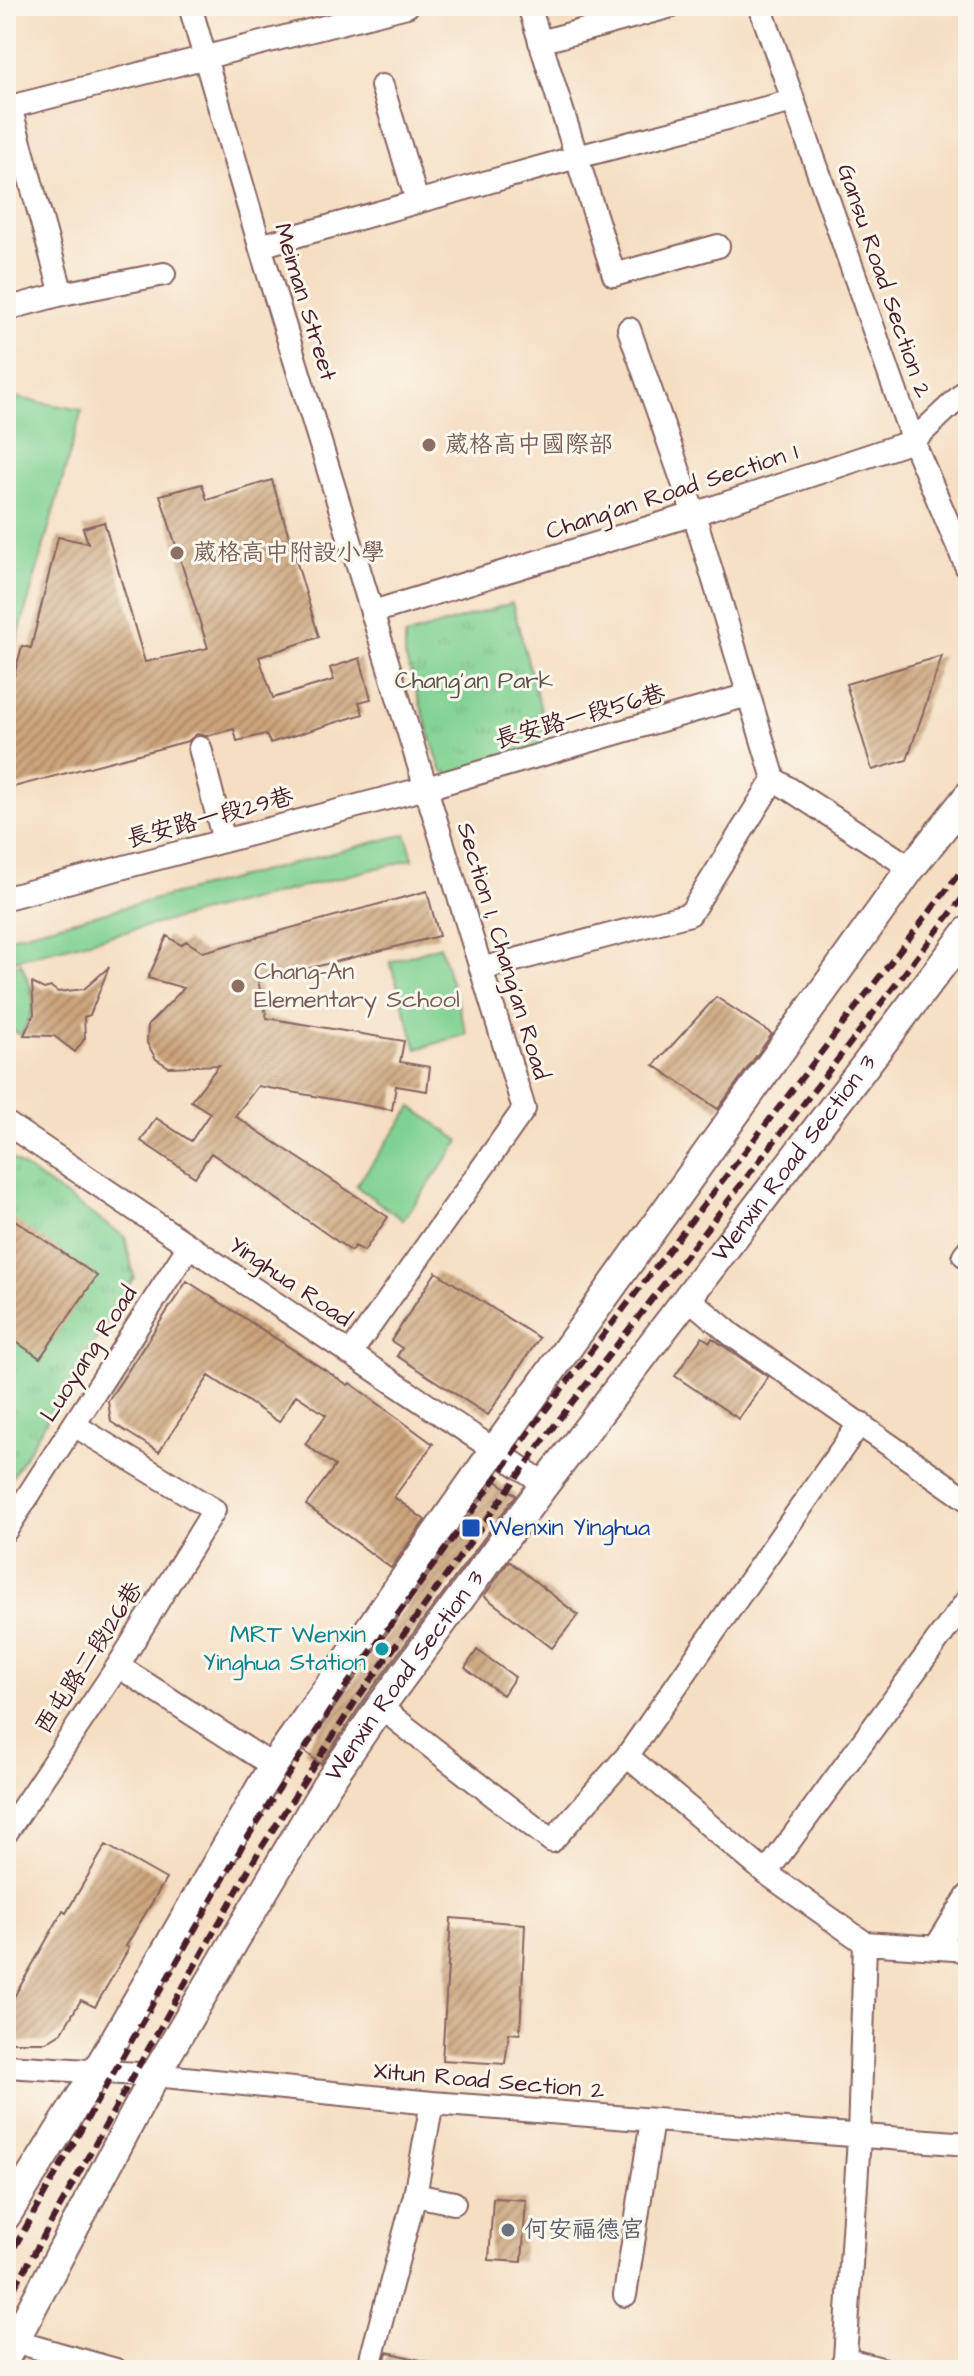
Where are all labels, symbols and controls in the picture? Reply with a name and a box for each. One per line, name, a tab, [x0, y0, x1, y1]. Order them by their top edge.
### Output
street label: Gansu Road Section 2	[828, 160, 940, 403]
street label: Meiman Street	[265, 219, 345, 385]
place label: 葳格高中國際部	[445, 428, 613, 462]
street label: Chang’an Road Section 1	[542, 435, 803, 550]
marker: 葳格高中國際部	[420, 436, 438, 454]
place label: 葳格高中附設小學	[193, 536, 385, 570]
marker: 葳格高中附設小學	[168, 544, 186, 562]
park label: Chang'an Park	[395, 664, 554, 699]
street label: 長安路一段56巷	[491, 676, 669, 758]
street label: 長安路一段29巷	[123, 779, 297, 857]
street label: Section 1, Chang’an Road	[447, 818, 558, 1084]
place label: Chang-An Elementary School	[254, 955, 460, 1018]
marker: Chang-An Elementary School	[229, 977, 247, 995]
street label: Wenxin Road Section 3	[704, 1047, 885, 1269]
street label: Yinghua Road	[221, 1228, 358, 1337]
street label: Luoyang Road	[32, 1279, 147, 1430]
place label: Wenxin Yinghua	[489, 1511, 650, 1546]
marker: Wenxin Yinghua	[460, 1517, 482, 1539]
street label: Wenxin Road Section 3	[317, 1563, 492, 1788]
street label: 西屯路二段126巷	[27, 1575, 151, 1741]
place label: MRT Wenxin Yinghua Station	[203, 1618, 366, 1681]
marker: MRT Wenxin Yinghua Station	[373, 1640, 391, 1658]
street label: Xitun Road Section 2	[372, 2054, 606, 2108]
place label: 何安福德宮	[524, 2213, 644, 2247]
marker: 何安福德宮	[499, 2221, 517, 2239]

